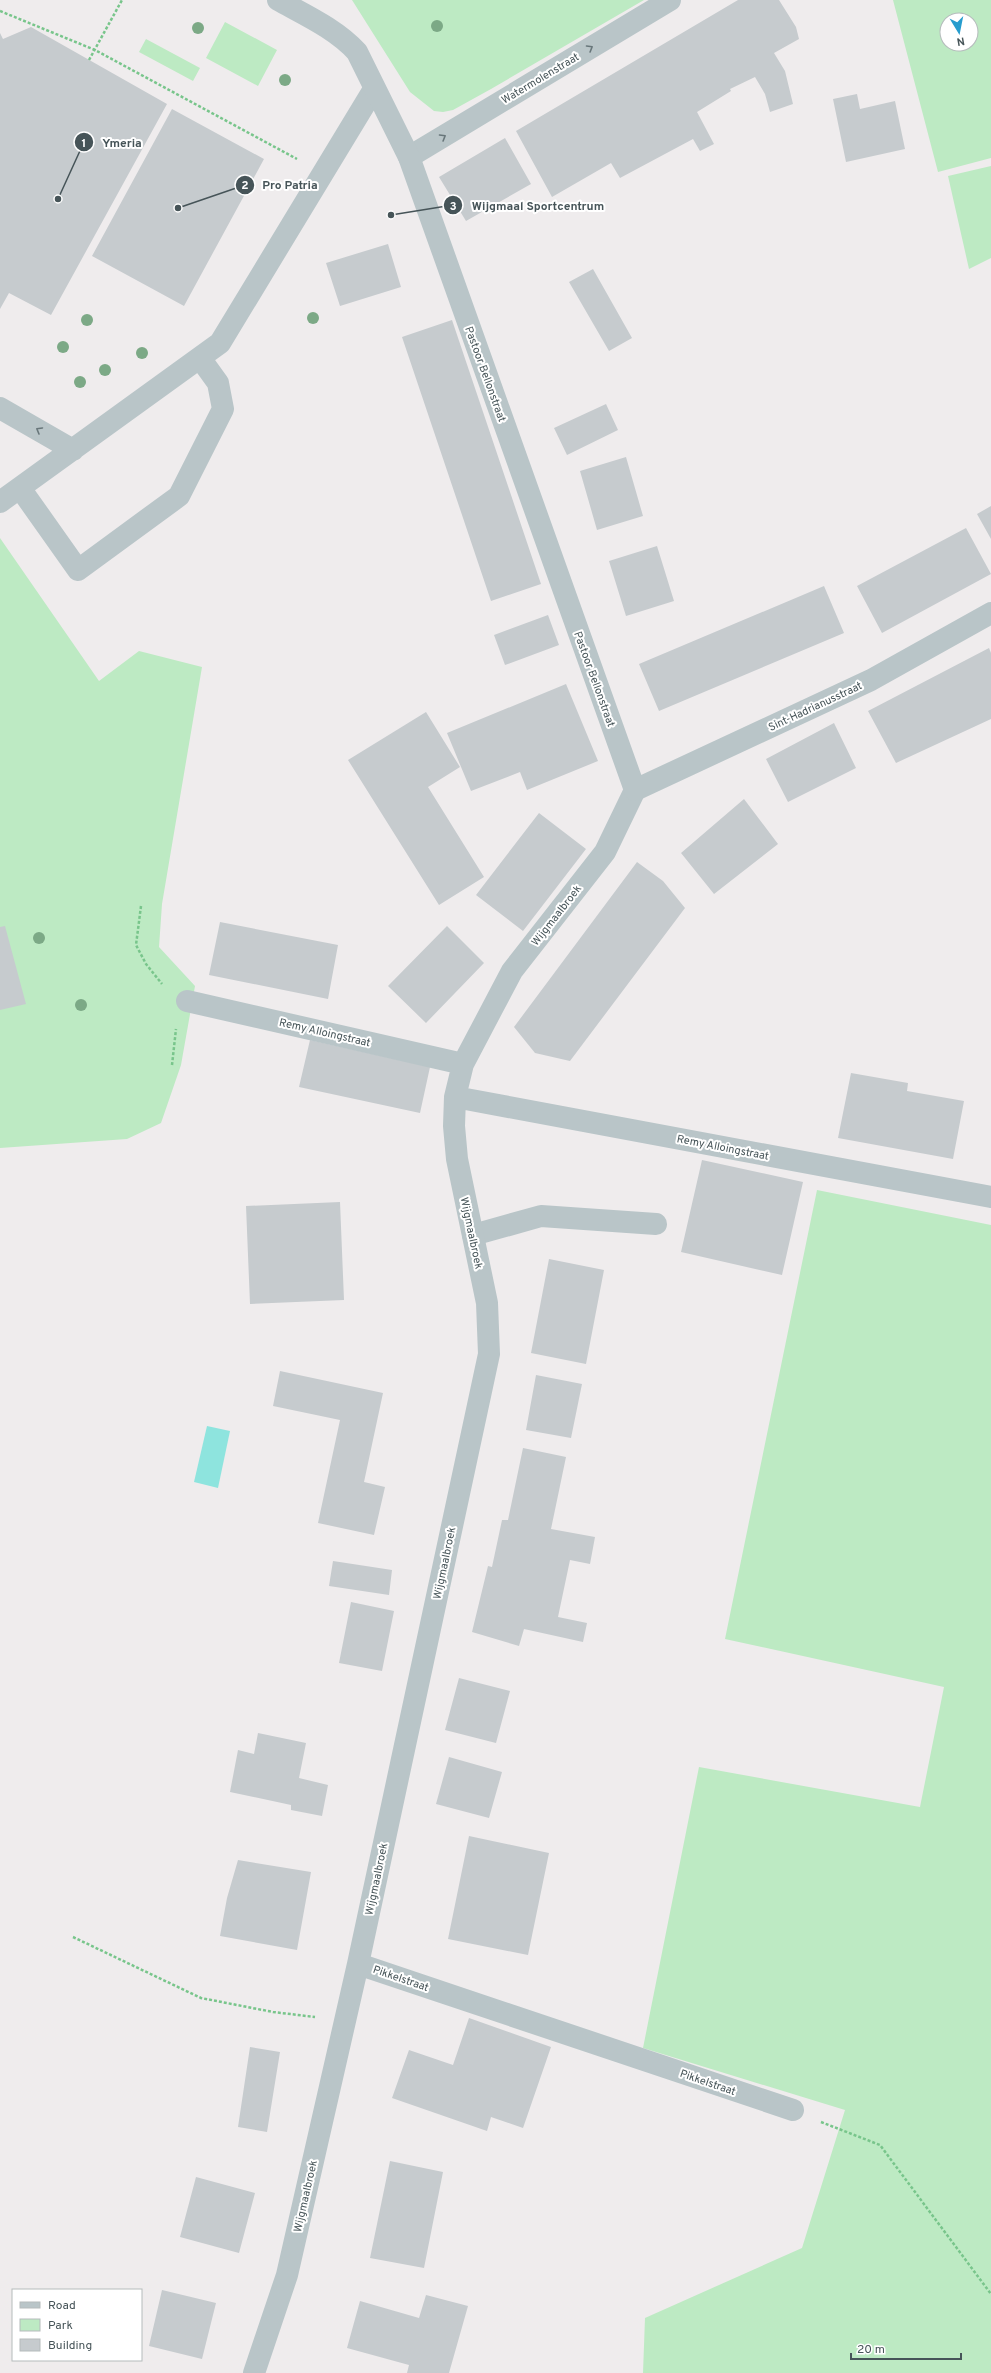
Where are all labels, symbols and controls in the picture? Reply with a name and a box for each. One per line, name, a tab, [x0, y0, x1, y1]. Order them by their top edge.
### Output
north arrow	[939, 12, 979, 52]
text: N	[955, 33, 966, 48]
one-way arrow	[586, 45, 593, 53]
street label: Watermolenstraat	[499, 50, 582, 108]
callout: Ymeria	[74, 130, 150, 154]
one-way arrow	[439, 134, 446, 141]
text: 1	[82, 136, 86, 152]
text: Ymeria	[102, 136, 142, 152]
callout: Pro Patria	[235, 173, 326, 197]
text: 2	[241, 178, 249, 194]
text: Pro Patria	[262, 178, 318, 194]
callout: Wijgmaal Sportcentrum	[443, 193, 612, 217]
text: 3	[449, 199, 457, 215]
text: Wijgmaal Sportcentrum	[472, 199, 604, 215]
street label: Pastoor Bellonstraat	[461, 325, 509, 424]
one-way arrow	[36, 428, 43, 435]
street label: Pastoor Bellonstraat	[570, 630, 618, 729]
street label: Sint-Hadrianusstraat	[766, 679, 865, 735]
street label: Wijgmaalbroek	[529, 882, 585, 949]
street label: Remy Alloingstraat	[278, 1016, 372, 1050]
street label: Remy Alloingstraat	[676, 1132, 770, 1164]
street label: Wijgmaalbroek	[457, 1196, 486, 1271]
street label: Wijgmaalbroek	[430, 1526, 460, 1601]
street label: Wijgmaalbroek	[362, 1842, 392, 1917]
street label: Pikkelstraat	[371, 1963, 431, 1995]
street label: Pikkelstraat	[678, 2067, 738, 2099]
street label: Wijgmaalbroek	[291, 2159, 321, 2234]
legend	[12, 2289, 142, 2361]
text: Road	[48, 2298, 76, 2314]
text: Park	[48, 2318, 73, 2334]
scale bar	[851, 2335, 961, 2361]
text: Building	[48, 2338, 92, 2354]
text: 20 m	[857, 2342, 885, 2358]

